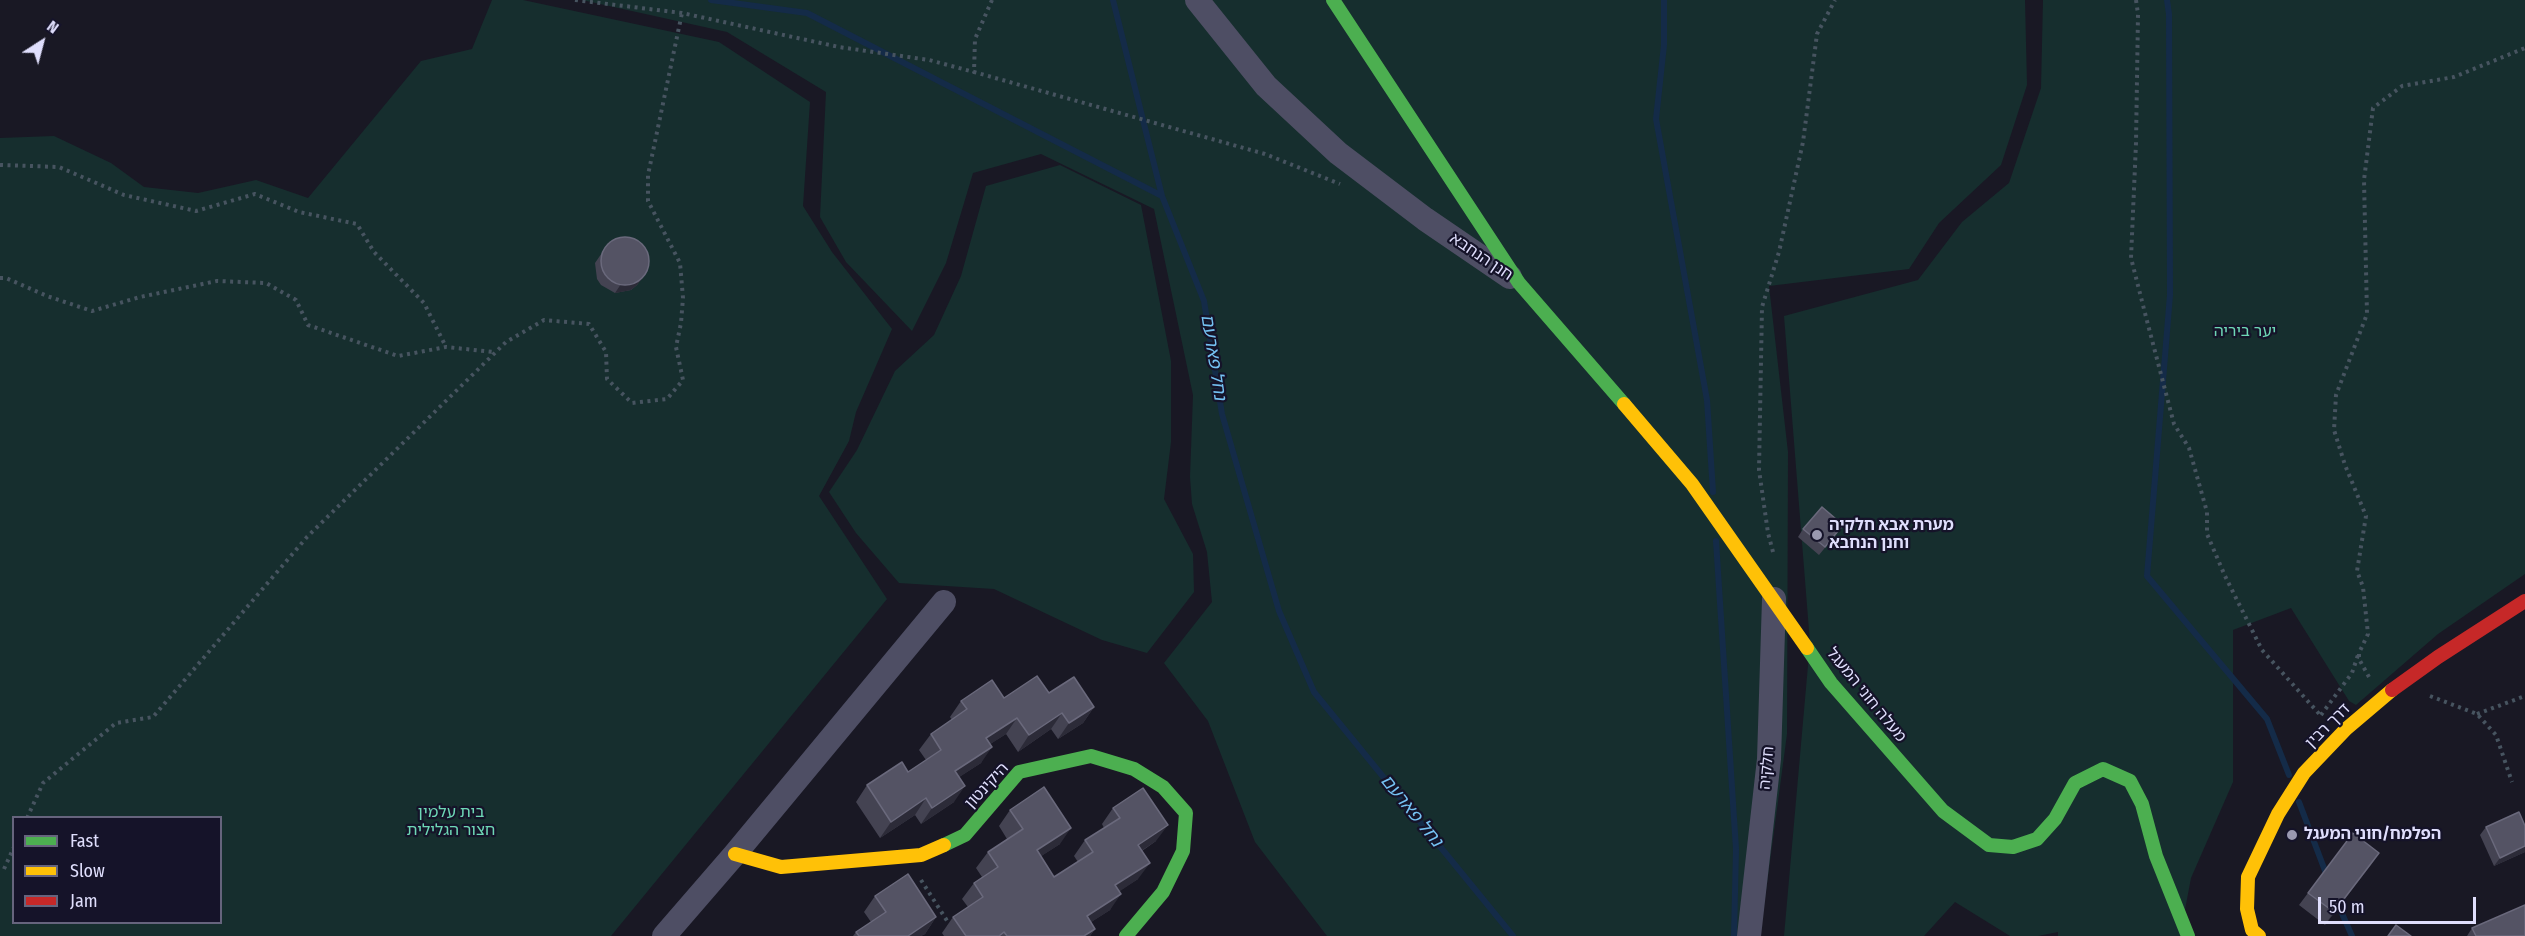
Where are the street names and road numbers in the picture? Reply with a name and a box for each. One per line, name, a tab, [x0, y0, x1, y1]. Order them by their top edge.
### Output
street label: חנן הנחבא	[1446, 229, 1516, 285]
street label: מעלה חוני המעגל	[1822, 644, 1910, 746]
street label: דרך רבין	[2302, 700, 2354, 752]
street label: חלקיה	[1756, 746, 1778, 790]
street label: היקינטון	[961, 759, 1013, 813]

